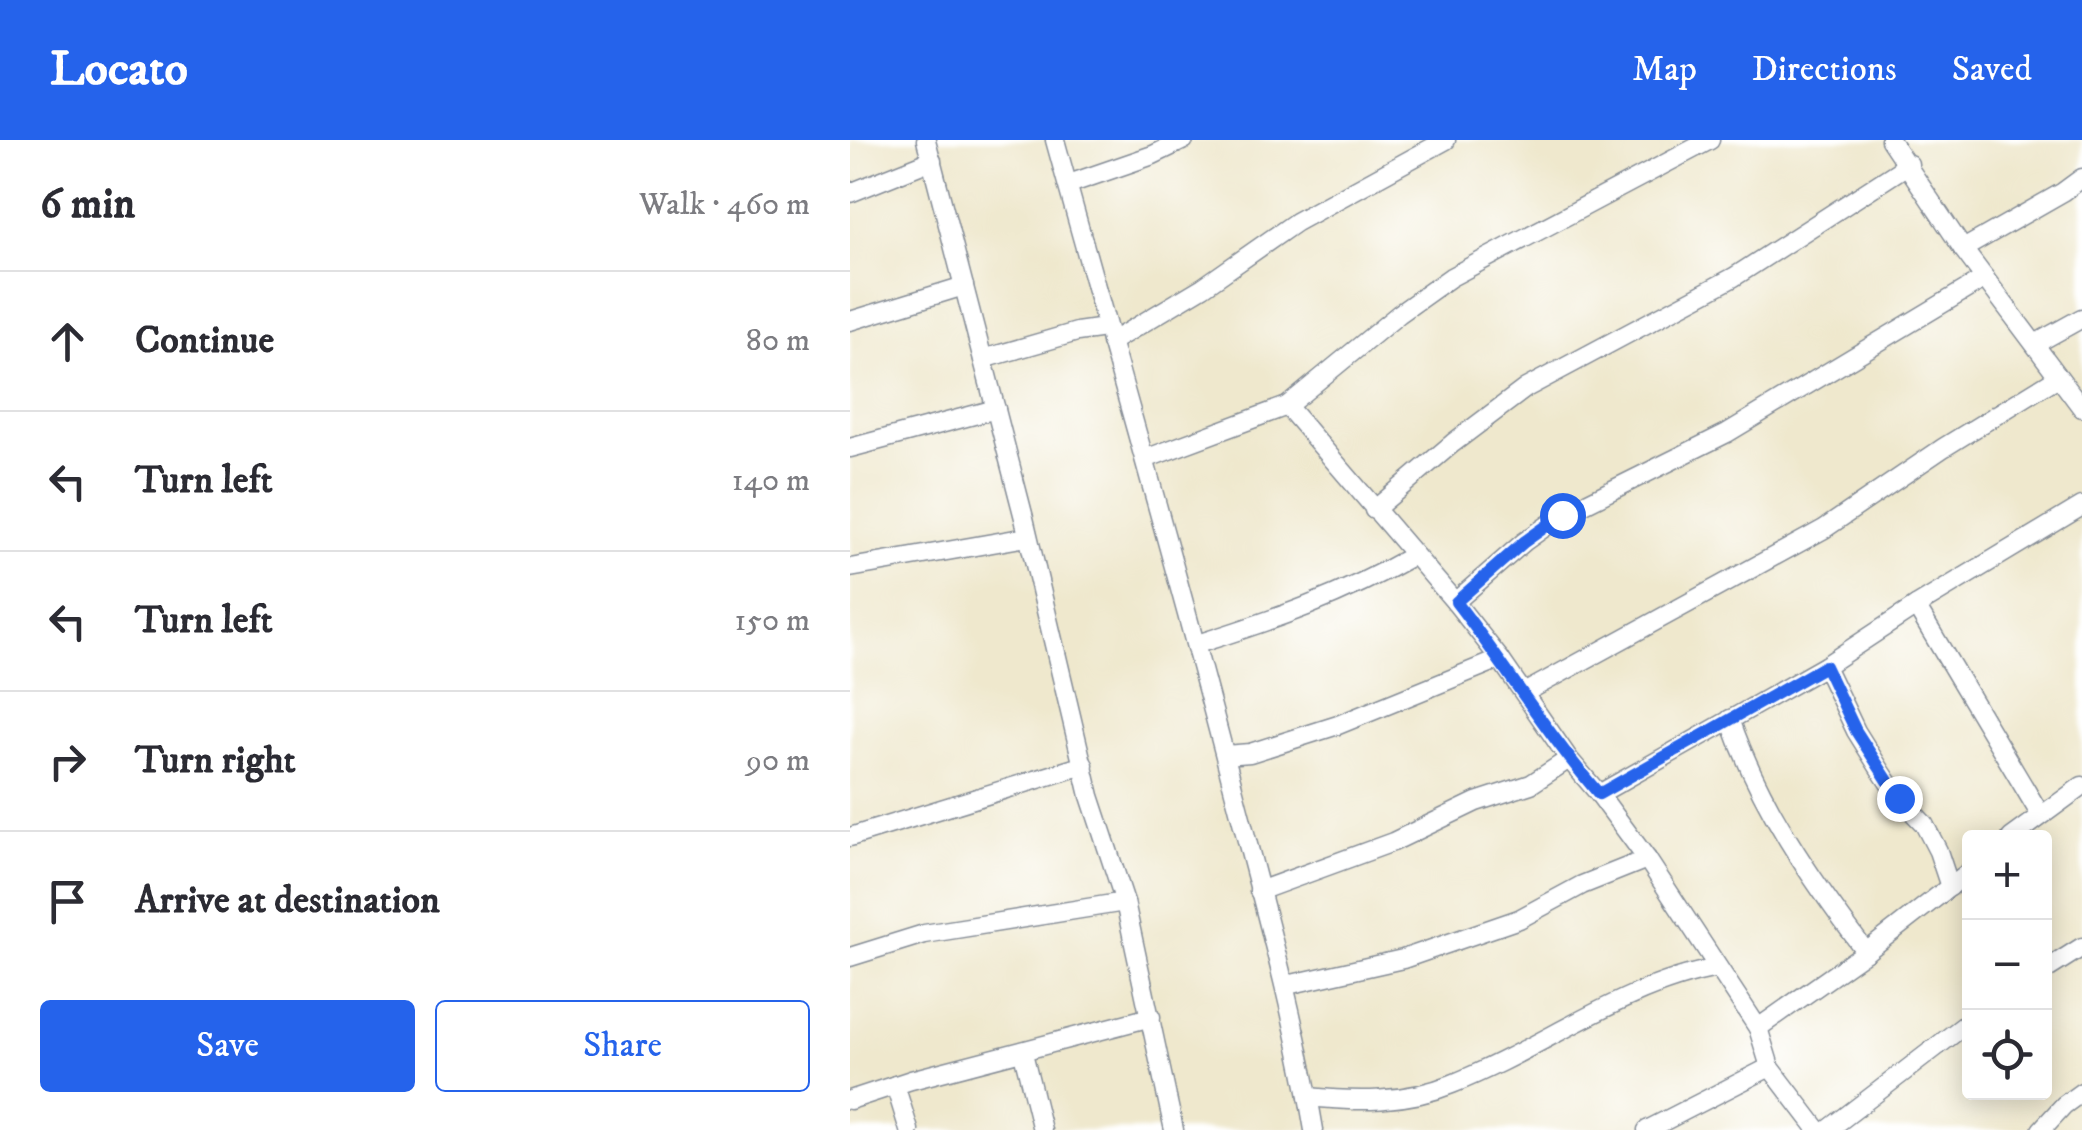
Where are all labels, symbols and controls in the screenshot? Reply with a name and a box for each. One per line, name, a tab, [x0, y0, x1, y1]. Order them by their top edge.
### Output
text: Locato	[50, 40, 188, 100]
text: Map	[1632, 48, 1697, 92]
text: Directions	[1752, 48, 1897, 92]
text: Saved	[1952, 48, 2032, 92]
text: 6 min	[40, 179, 135, 231]
text: Walk · 460 m	[639, 185, 810, 225]
icon: ahead	[40, 314, 95, 369]
text: Continue	[135, 317, 274, 365]
text: 80 m	[746, 321, 810, 361]
icon: left	[40, 454, 95, 509]
text: Turn left	[135, 457, 273, 505]
text: 140 m	[732, 461, 810, 501]
route start	[1540, 493, 1586, 539]
icon: left	[40, 594, 95, 649]
text: Turn left	[135, 597, 273, 645]
text: 150 m	[734, 601, 810, 641]
icon: right	[40, 734, 95, 789]
text: Turn right	[135, 737, 296, 785]
text: 90 m	[746, 741, 810, 781]
route end	[1877, 776, 1923, 822]
map controls	[1962, 830, 2052, 1100]
button: +	[1962, 830, 2052, 920]
icon: arrive	[40, 874, 95, 929]
text: Arrive at destination	[135, 877, 440, 925]
button: −	[1962, 920, 2052, 1010]
button: Save	[40, 1000, 415, 1092]
button: Share	[435, 1000, 810, 1092]
button: locate	[1962, 1010, 2052, 1100]

